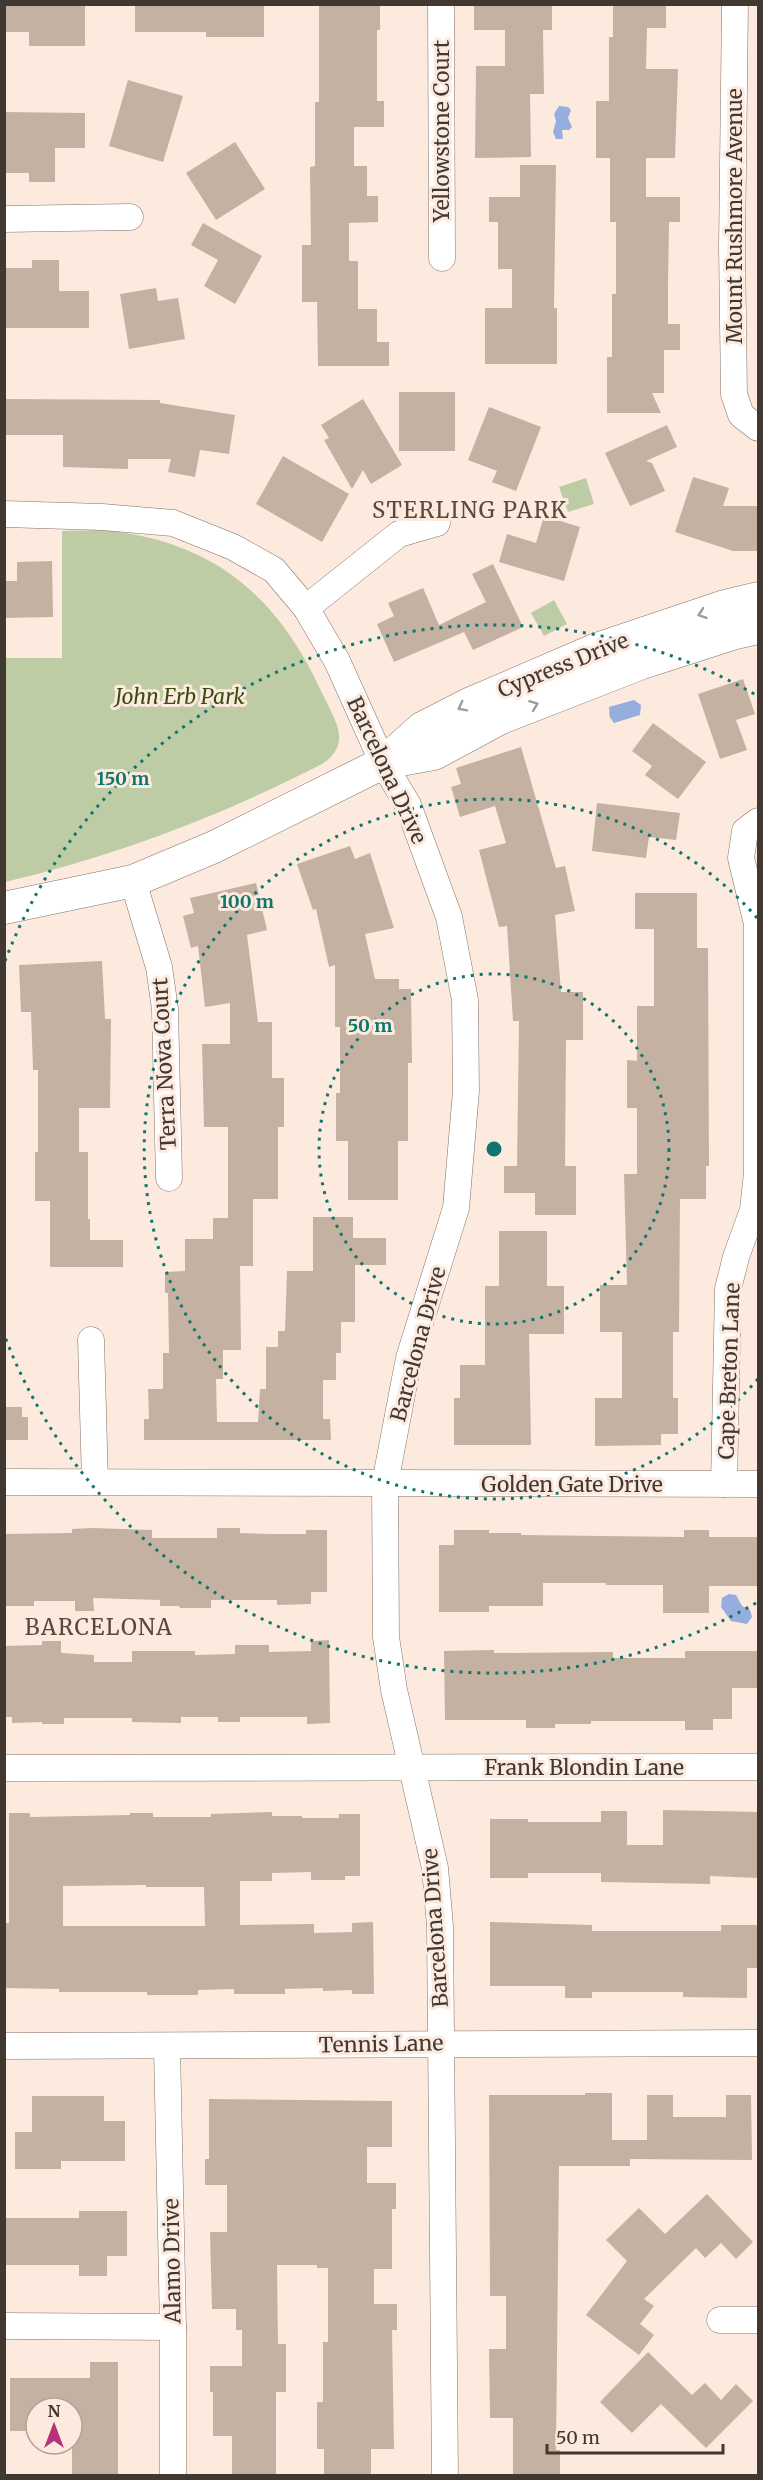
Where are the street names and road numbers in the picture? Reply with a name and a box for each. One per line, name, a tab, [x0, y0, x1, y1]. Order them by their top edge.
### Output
street label: Yellowstone Court	[428, 40, 455, 223]
street label: Mount Rushmore Avenue	[721, 88, 748, 344]
street label: Cypress Drive	[494, 626, 632, 704]
street label: Barcelona Drive	[341, 692, 433, 848]
street label: Terra Nova Court	[146, 977, 182, 1151]
street label: Barcelona Drive	[384, 1263, 452, 1425]
street label: Cape Breton Lane	[712, 1282, 746, 1460]
street label: Golden Gate Drive	[481, 1471, 663, 1498]
street label: Frank Blondin Lane	[484, 1754, 684, 1781]
street label: Barcelona Drive	[416, 1847, 454, 2008]
street label: Tennis Lane	[318, 2029, 444, 2059]
street label: Alamo Drive	[157, 2198, 187, 2325]

